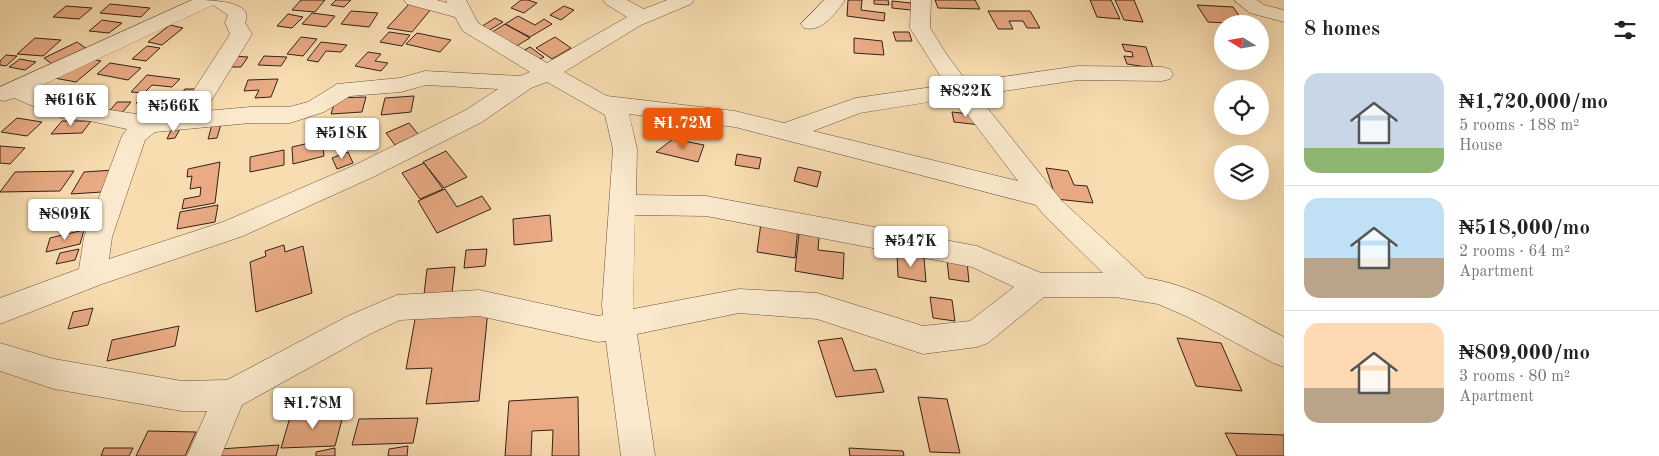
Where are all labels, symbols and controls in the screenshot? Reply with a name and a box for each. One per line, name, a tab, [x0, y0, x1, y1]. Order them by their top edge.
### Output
north arrow	[1214, 15, 1269, 70]
map controls	[1214, 15, 1269, 200]
icon: filters	[1611, 16, 1639, 44]
text: 8 homes	[1304, 19, 1380, 40]
pin: ₦822K	[931, 76, 1001, 118]
button: locate	[1214, 80, 1269, 135]
pin: ₦616K	[36, 84, 106, 127]
text: ₦822K	[940, 84, 992, 100]
pin: ₦566K	[139, 90, 209, 133]
text: ₦1,720,000/mo	[1459, 92, 1608, 113]
text: ₦616K	[45, 93, 97, 109]
icon: home	[1344, 93, 1404, 153]
text: ₦566K	[148, 99, 200, 115]
pin: ₦1.72M	[642, 108, 724, 150]
text: ₦1.72M	[654, 116, 712, 132]
pin: ₦518K	[307, 118, 377, 160]
text: 5 rooms · 188 m²	[1459, 118, 1579, 134]
text: ₦518K	[316, 126, 368, 142]
text: House	[1459, 138, 1502, 154]
button: layers	[1214, 145, 1269, 200]
pin: ₦809K	[30, 198, 100, 241]
text: ₦809K	[39, 207, 91, 223]
icon: home	[1344, 218, 1404, 278]
text: ₦518,000/mo	[1459, 218, 1590, 239]
pin: ₦547K	[876, 226, 946, 268]
text: ₦547K	[885, 234, 937, 250]
text: 2 rooms · 64 m²	[1459, 244, 1570, 260]
text: Apartment	[1459, 264, 1534, 280]
icon: home	[1344, 343, 1404, 403]
text: ₦809,000/mo	[1459, 343, 1590, 364]
text: 3 rooms · 80 m²	[1459, 369, 1570, 385]
pin: ₦1.78M	[272, 388, 354, 430]
text: Apartment	[1459, 389, 1534, 405]
text: ₦1.78M	[284, 396, 342, 412]

